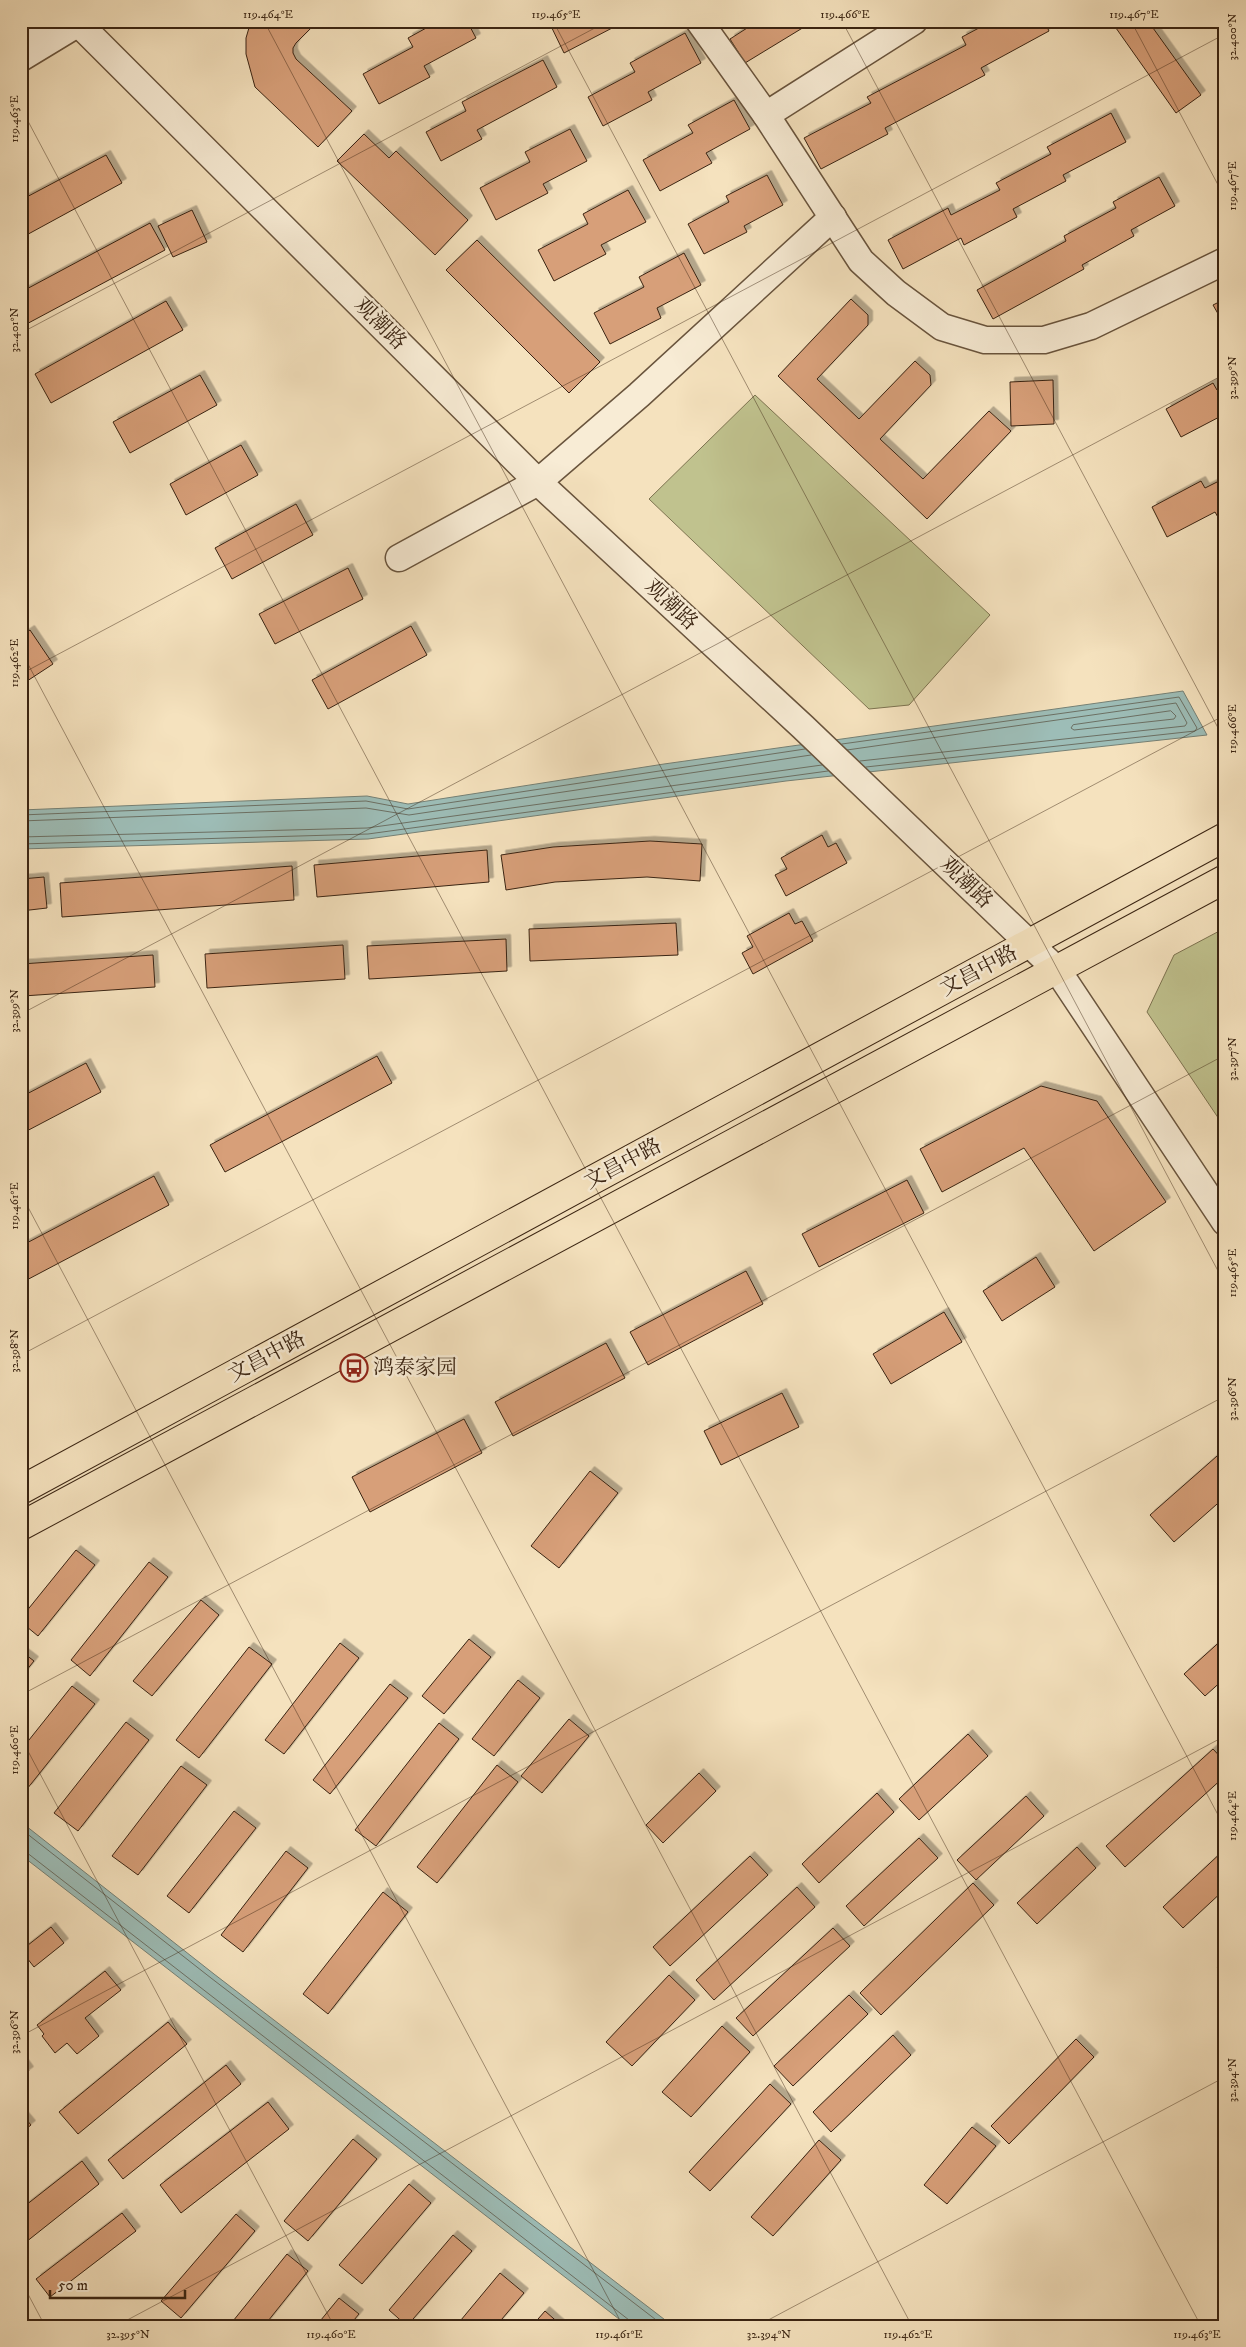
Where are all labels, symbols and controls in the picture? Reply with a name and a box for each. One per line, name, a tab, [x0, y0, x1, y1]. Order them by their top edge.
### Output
text: 119.464°E	[243, 7, 294, 22]
text: 119.465°E	[531, 7, 581, 22]
text: 119.466°E	[820, 7, 870, 22]
text: 119.467°E	[1109, 7, 1159, 22]
text: 32.400°N	[1225, 13, 1240, 61]
text: 119.463°E	[7, 95, 22, 143]
text: 119.467°E	[1225, 161, 1240, 211]
street label: 观潮路	[349, 293, 411, 355]
text: 32.401°N	[7, 307, 22, 352]
text: 32.399°N	[1225, 356, 1240, 400]
street label: 观潮路	[639, 574, 703, 636]
text: 119.462°E	[7, 638, 22, 688]
text: 119.466°E	[1225, 704, 1240, 754]
street label: 观潮路	[934, 852, 998, 914]
street label: 文昌中路	[936, 940, 1022, 1002]
text: 32.399°N	[7, 989, 22, 1033]
text: 32.397°N	[1225, 1037, 1240, 1081]
street label: 文昌中路	[580, 1133, 666, 1195]
text: 119.461°E	[7, 1182, 22, 1230]
text: 119.465°E	[1225, 1248, 1240, 1298]
street label: 文昌中路	[224, 1326, 310, 1388]
text: 32.398°N	[7, 1329, 22, 1373]
bus stop icon: 鸿泰家园	[339, 1353, 369, 1383]
place label: 鸿泰家园	[373, 1355, 457, 1381]
text: 32.396°N	[1225, 1377, 1240, 1421]
text: 119.460°E	[7, 1725, 22, 1775]
text: 119.464°E	[1225, 1790, 1240, 1841]
text: 32.396°N	[7, 2010, 22, 2054]
text: 32.394°N	[1225, 2058, 1240, 2102]
scale bar	[50, 2267, 185, 2299]
text: 50 m	[58, 2276, 88, 2295]
text: 32.395°N	[106, 2327, 150, 2342]
text: 119.460°E	[306, 2327, 356, 2342]
text: 119.461°E	[595, 2327, 643, 2342]
text: 32.394°N	[747, 2327, 791, 2342]
text: 119.462°E	[883, 2327, 933, 2342]
text: 119.463°E	[1173, 2327, 1221, 2342]

